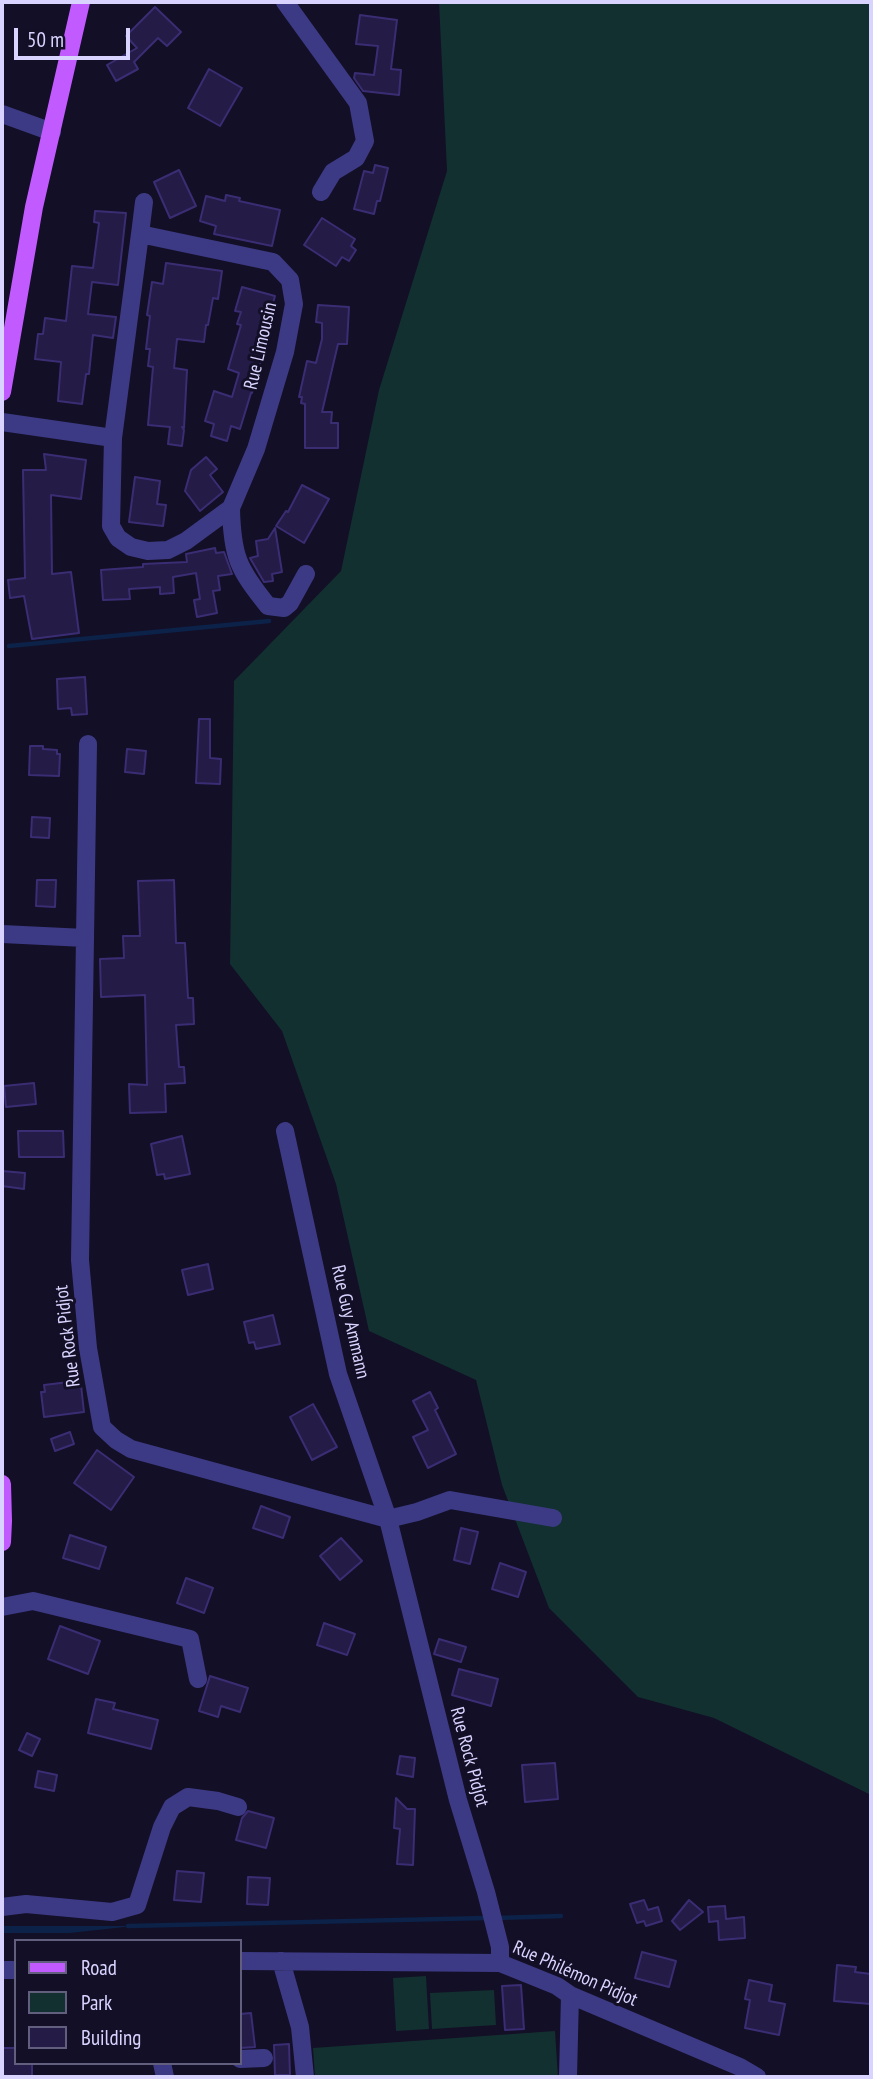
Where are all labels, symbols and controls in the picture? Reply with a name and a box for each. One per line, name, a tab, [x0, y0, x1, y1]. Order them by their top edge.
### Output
scale bar	[18, 14, 133, 58]
text: 50 m	[27, 26, 64, 53]
street label: Rue Limousin	[240, 300, 282, 392]
street label: Rue Guy Ammann	[326, 1263, 374, 1381]
street label: Rue Rock Pidjot	[50, 1284, 86, 1388]
street label: Rue Rock Pidjot	[445, 1705, 493, 1809]
street label: Rue Philémon Pidjot	[509, 1936, 641, 2012]
legend	[14, 1939, 242, 2065]
text: Road	[81, 1954, 117, 1981]
text: Park	[81, 1989, 112, 2016]
text: Building	[81, 2024, 141, 2051]

